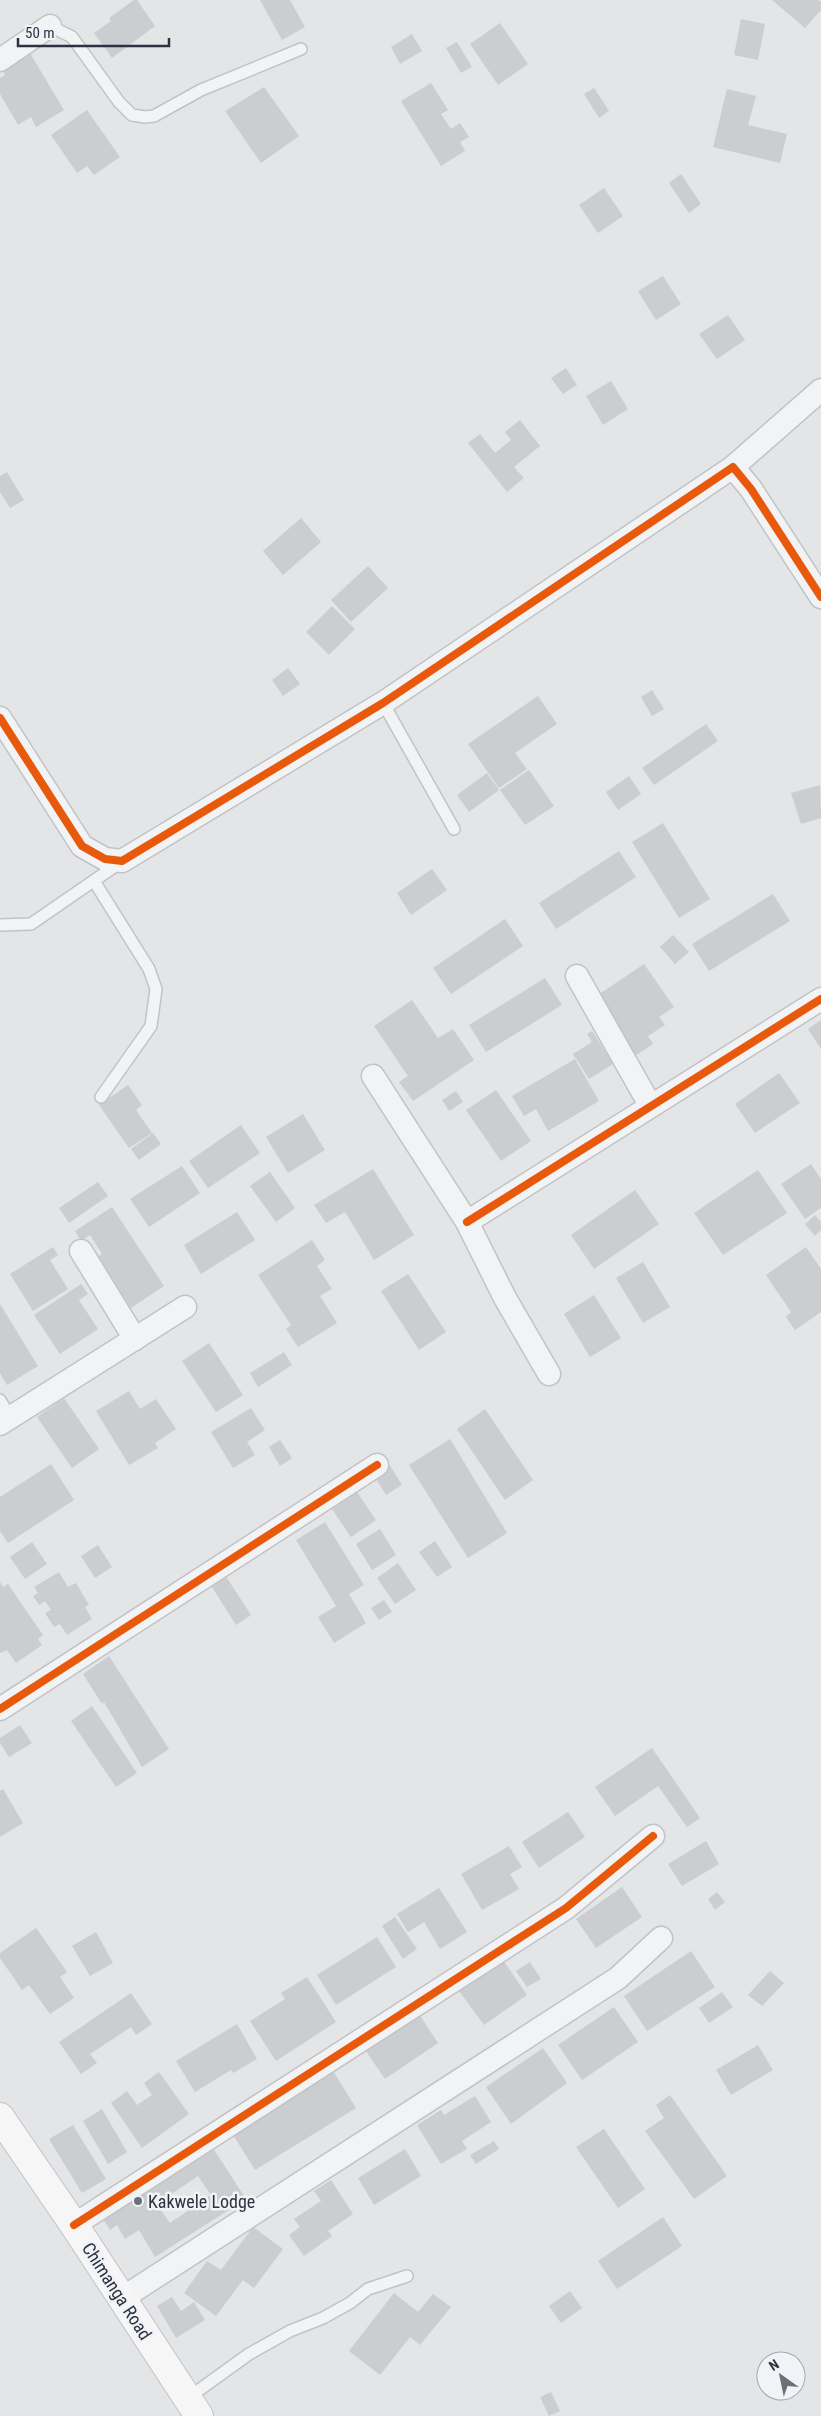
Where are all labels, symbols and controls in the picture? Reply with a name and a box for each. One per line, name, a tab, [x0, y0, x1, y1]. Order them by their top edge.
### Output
scale bar	[18, 15, 169, 47]
text: 50 m	[25, 24, 55, 42]
place label: Kakwele Lodge	[148, 2191, 255, 2212]
marker: Kakwele Lodge	[132, 2195, 144, 2207]
street label: Chimanga Road	[78, 2238, 156, 2344]
north arrow	[756, 2351, 806, 2401]
text: N	[766, 2356, 782, 2374]

